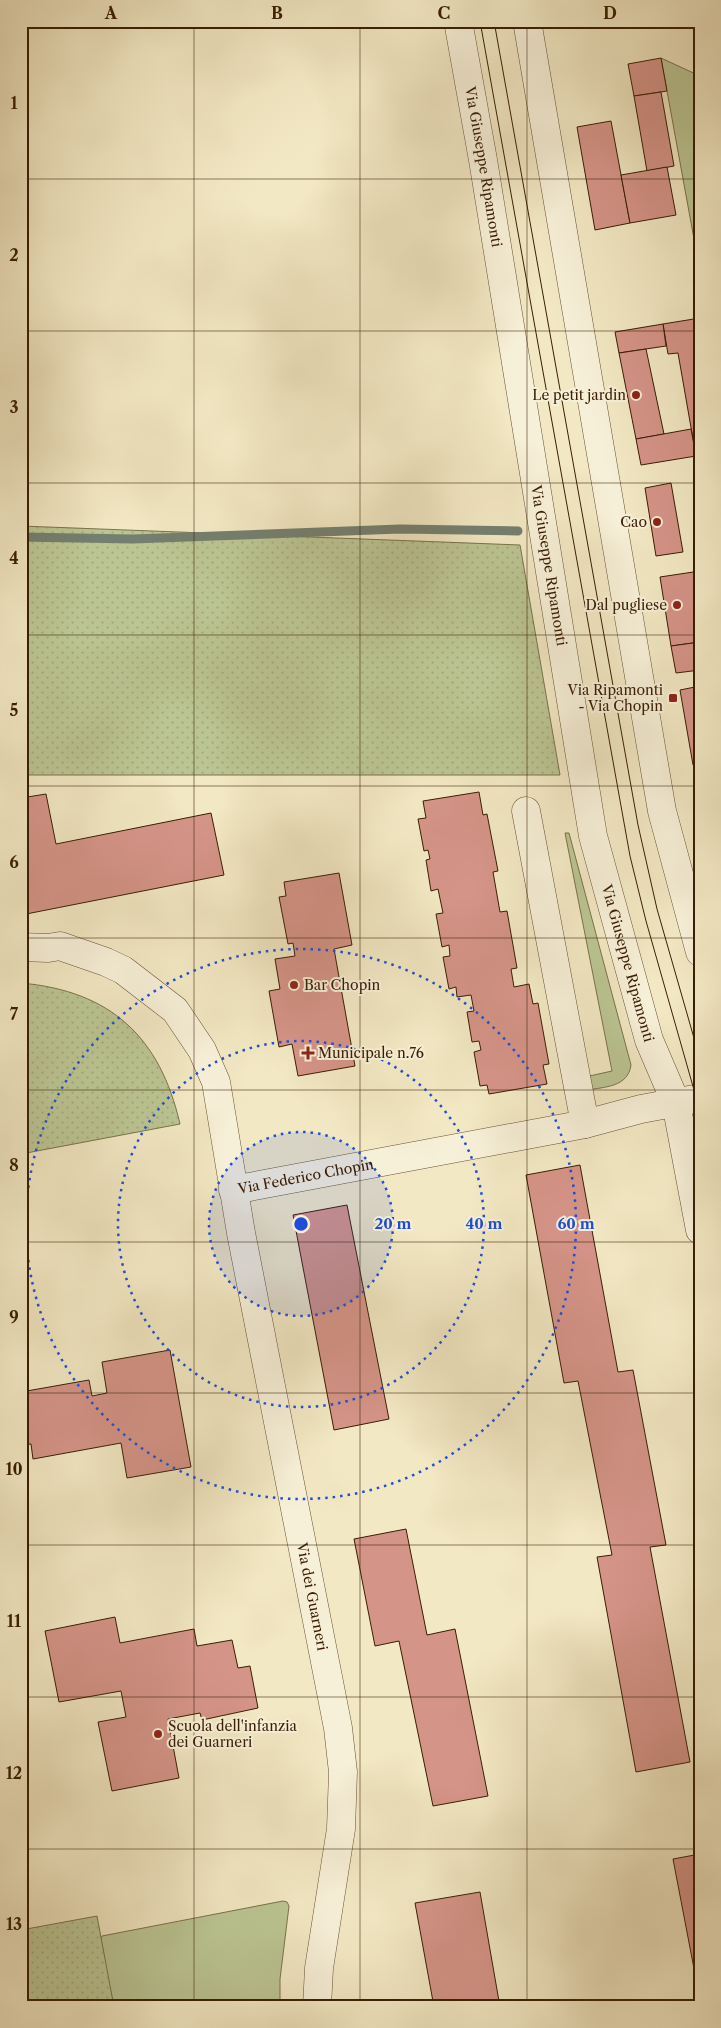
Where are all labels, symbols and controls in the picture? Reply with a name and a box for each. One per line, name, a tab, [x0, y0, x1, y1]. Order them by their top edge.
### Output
text: A	[104, 3, 118, 23]
text: B	[271, 3, 283, 23]
text: C	[438, 3, 450, 23]
text: D	[603, 3, 617, 23]
street label: Via Giuseppe Ripamonti	[461, 84, 506, 248]
text: 1	[10, 93, 18, 113]
text: 2	[9, 245, 19, 265]
place label: Le petit jardin	[532, 386, 626, 404]
marker: Le petit jardin	[630, 389, 642, 401]
text: 3	[9, 397, 19, 417]
street label: Via Giuseppe Ripamonti	[527, 483, 571, 647]
place label: Cao	[620, 513, 647, 531]
marker: Cao	[651, 516, 663, 528]
text: 4	[9, 548, 19, 568]
place label: Dal pugliese	[586, 596, 667, 614]
marker: Dal pugliese	[671, 599, 683, 611]
place label: Via Ripamonti - Via Chopin	[567, 681, 663, 715]
marker: Via Ripamonti - Via Chopin	[667, 692, 679, 704]
text: 5	[10, 700, 19, 720]
text: 6	[9, 852, 19, 872]
street label: Via Giuseppe Ripamonti	[597, 881, 658, 1044]
place label: Bar Chopin	[304, 976, 381, 994]
marker: Bar Chopin	[288, 979, 300, 991]
text: 7	[10, 1004, 19, 1024]
place label: Municipale n.76	[318, 1044, 424, 1062]
marker: Municipale n.76	[302, 1047, 314, 1059]
text: 8	[9, 1155, 19, 1175]
street label: Via Federico Chopin	[235, 1155, 375, 1198]
text: 20 m	[374, 1214, 412, 1233]
text: 40 m	[465, 1214, 503, 1233]
text: 60 m	[557, 1214, 595, 1233]
centre of rings	[292, 1215, 310, 1233]
text: 9	[9, 1307, 19, 1327]
text: 10	[5, 1459, 23, 1479]
street label: Via dei Guarneri	[293, 1540, 332, 1652]
text: 11	[7, 1611, 22, 1631]
place label: Scuola dell'infanzia dei Guarneri	[168, 1717, 297, 1751]
marker: Scuola dell'infanzia dei Guarneri	[152, 1728, 164, 1740]
text: 12	[6, 1763, 22, 1783]
text: 13	[6, 1914, 22, 1934]

